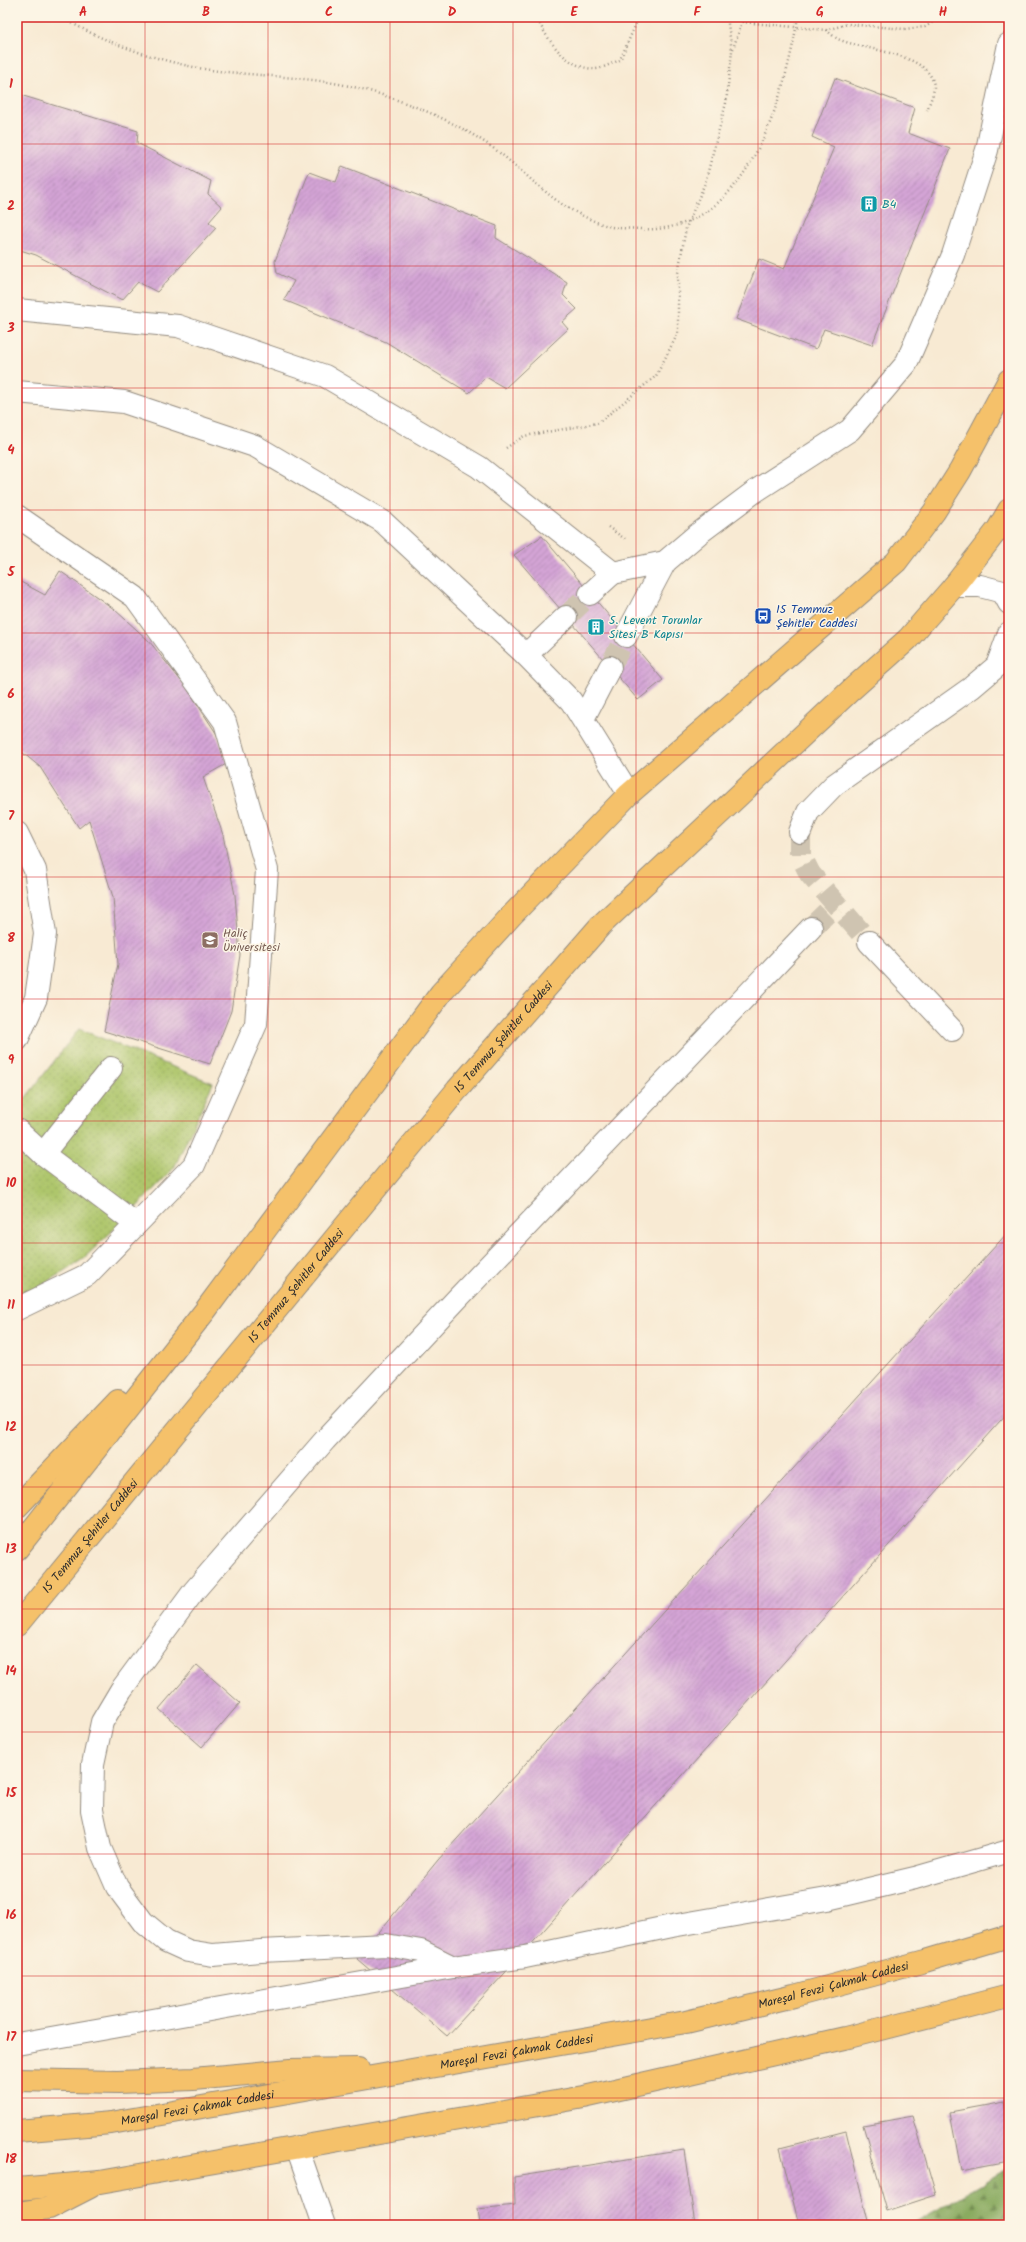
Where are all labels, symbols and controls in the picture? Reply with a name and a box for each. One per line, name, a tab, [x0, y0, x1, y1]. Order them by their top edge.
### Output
text: A	[79, 2, 87, 23]
text: B	[202, 2, 210, 23]
text: C	[325, 2, 333, 23]
text: D	[448, 2, 457, 23]
text: E	[570, 2, 578, 23]
text: F	[693, 2, 701, 23]
text: G	[816, 2, 824, 23]
text: H	[939, 2, 948, 23]
text: 1	[9, 74, 13, 95]
building icon: B4	[859, 194, 879, 214]
place label: B4	[882, 195, 897, 214]
text: 2	[7, 196, 15, 217]
text: 3	[6, 318, 15, 339]
text: 4	[7, 440, 15, 461]
text: 5	[7, 562, 16, 583]
place label: 15 Temmuz Şehitler Caddesi	[776, 600, 858, 633]
bus stop icon: 15 Temmuz Şehitler Caddesi	[753, 606, 773, 626]
place label: 5. Levent Torunlar Sitesi B Kapısı	[609, 611, 703, 644]
building icon: 5. Levent Torunlar Sitesi B Kapısı	[586, 617, 606, 637]
text: 6	[7, 684, 15, 705]
text: 7	[8, 806, 15, 827]
place label: Haliç Üniversitesi	[223, 924, 281, 957]
text: 8	[7, 928, 15, 949]
school or university icon: Haliç Üniversitesi	[200, 930, 220, 950]
street label: 15 Temmuz Şehitler Caddesi	[449, 976, 558, 1097]
text: 9	[8, 1050, 15, 1071]
text: 10	[6, 1173, 17, 1194]
street label: 15 Temmuz Şehitler Caddesi	[243, 1224, 349, 1347]
text: 11	[7, 1295, 15, 1316]
text: 12	[5, 1417, 17, 1438]
street label: 15 Temmuz Şehitler Caddesi	[37, 1474, 144, 1597]
text: 13	[5, 1539, 17, 1560]
text: 14	[5, 1661, 17, 1682]
text: 15	[6, 1783, 18, 1804]
text: 16	[6, 1905, 16, 1926]
street label: Mareşal Fevzi Çakmak Caddesi	[756, 1956, 912, 2014]
text: 17	[6, 2027, 17, 2048]
street label: Mareşal Fevzi Çakmak Caddesi	[438, 2029, 596, 2075]
street label: Mareşal Fevzi Çakmak Caddesi	[119, 2085, 277, 2131]
text: 18	[5, 2149, 17, 2170]

